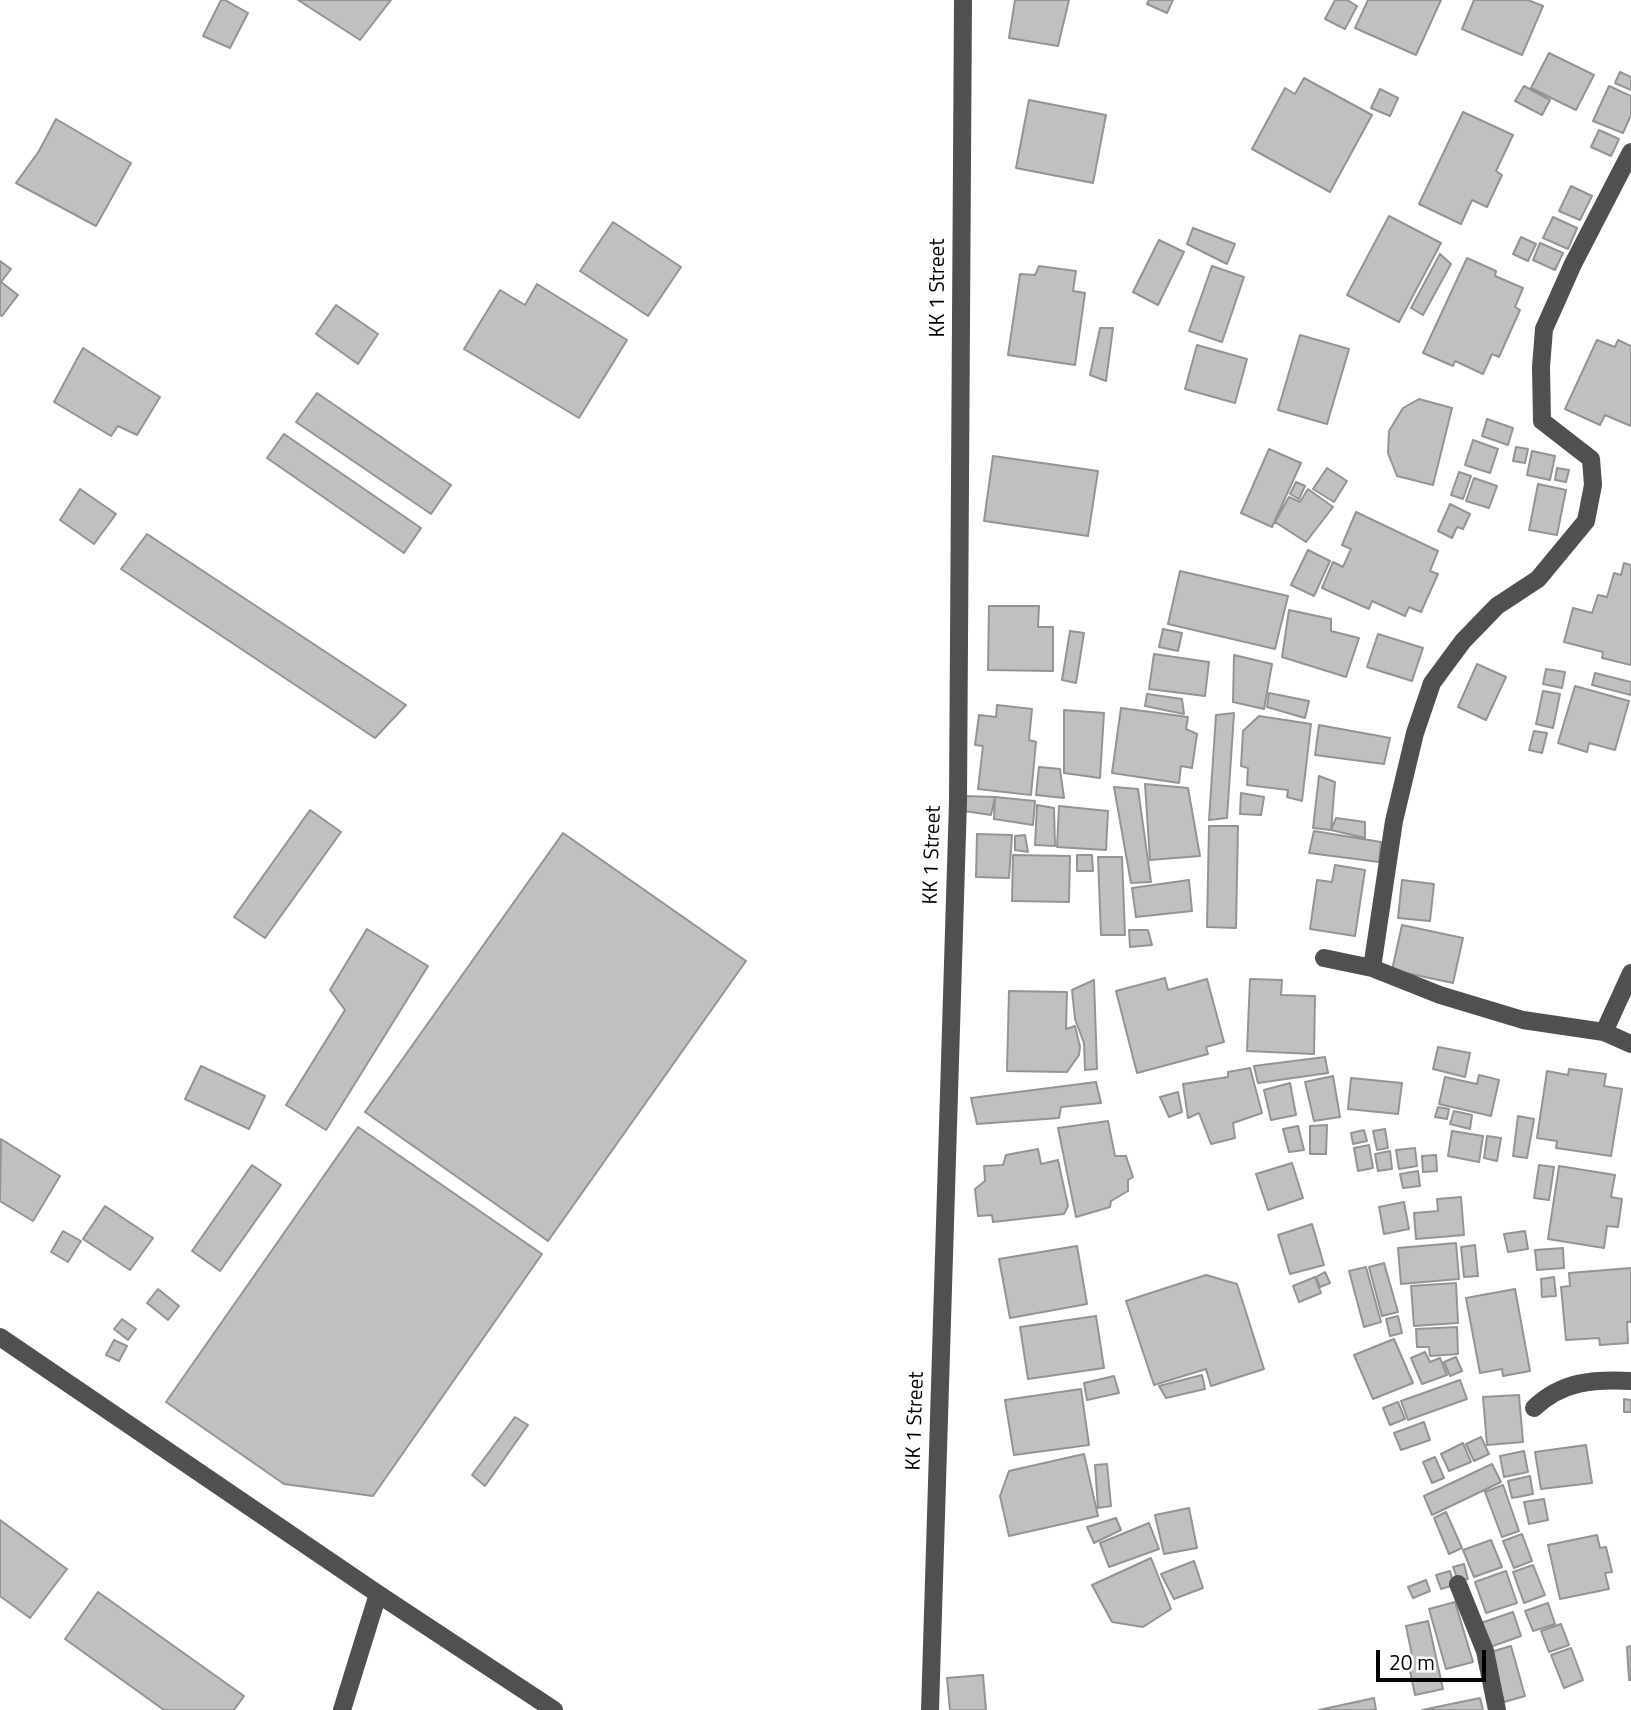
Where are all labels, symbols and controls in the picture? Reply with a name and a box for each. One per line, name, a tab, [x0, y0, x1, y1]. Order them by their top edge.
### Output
street label: KK 1 Street	[926, 238, 952, 338]
street label: KK 1 Street	[919, 805, 947, 905]
street label: KK 1 Street	[902, 1371, 930, 1471]
scale bar	[1379, 1636, 1489, 1680]
text: 20 m	[1389, 1646, 1435, 1678]

